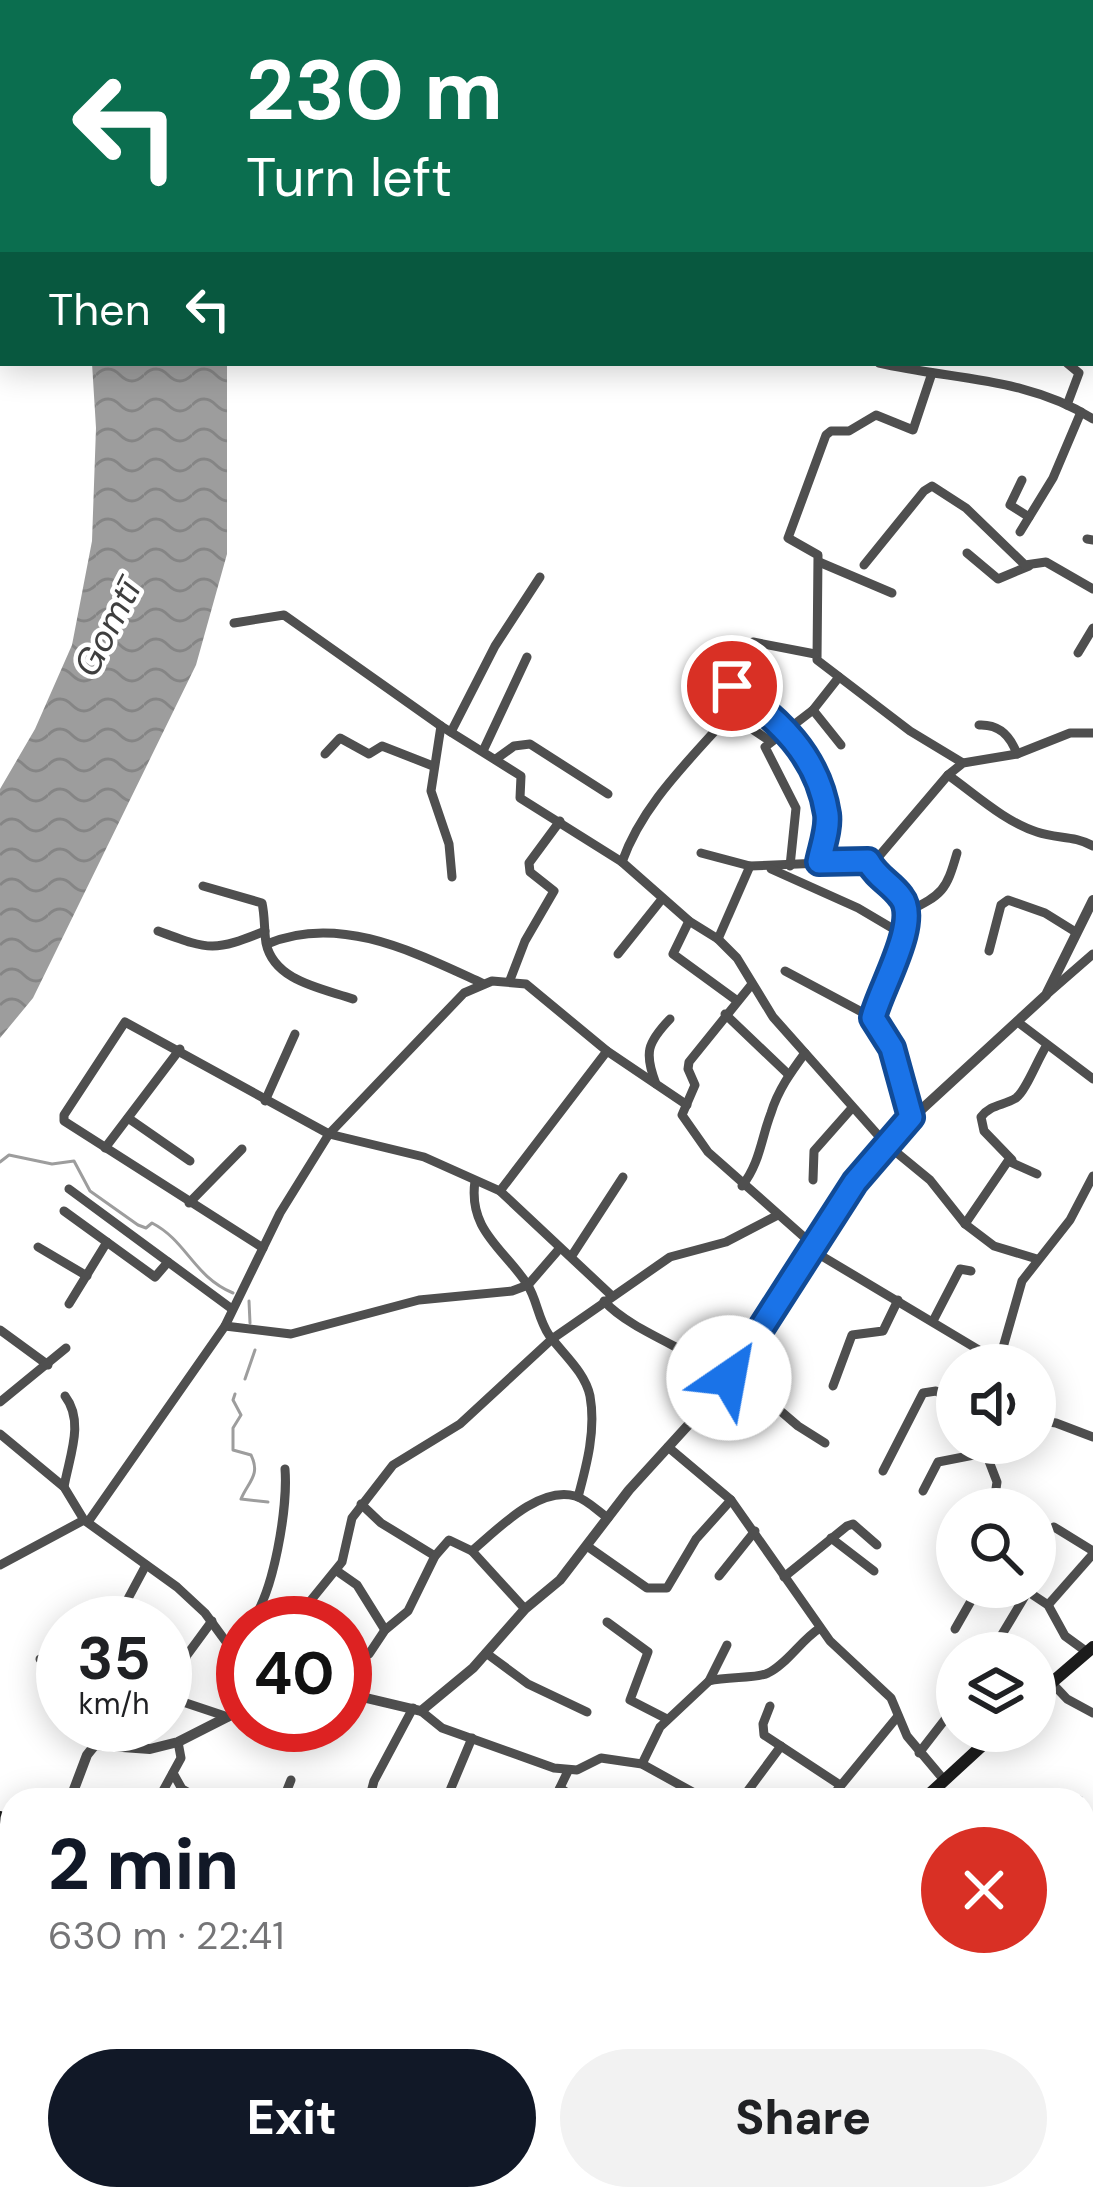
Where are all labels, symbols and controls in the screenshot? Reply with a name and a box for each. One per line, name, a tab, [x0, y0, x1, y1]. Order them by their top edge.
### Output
text: 230 m	[246, 36, 503, 145]
icon: left	[48, 48, 204, 204]
text: Turn left	[246, 142, 452, 213]
icon: left	[175, 276, 241, 342]
text: Then	[48, 280, 151, 339]
water label: Gomtī	[63, 567, 153, 684]
pin	[681, 635, 783, 737]
icon: arrive	[699, 653, 765, 719]
position arrow	[666, 1315, 792, 1441]
map controls	[936, 1344, 1056, 1752]
button: sound	[936, 1344, 1056, 1464]
button: search	[936, 1488, 1056, 1608]
speed limit sign: 40	[216, 1596, 372, 1752]
text: 35	[77, 1619, 151, 1698]
button: layers	[936, 1632, 1056, 1752]
text: km/h	[79, 1684, 149, 1723]
text: 2 min	[48, 1818, 239, 1911]
button: close	[921, 1827, 1047, 1953]
text: 630 m · 22:41	[48, 1910, 284, 1961]
button: Exit	[48, 2049, 536, 2187]
button: Share	[560, 2049, 1047, 2187]

